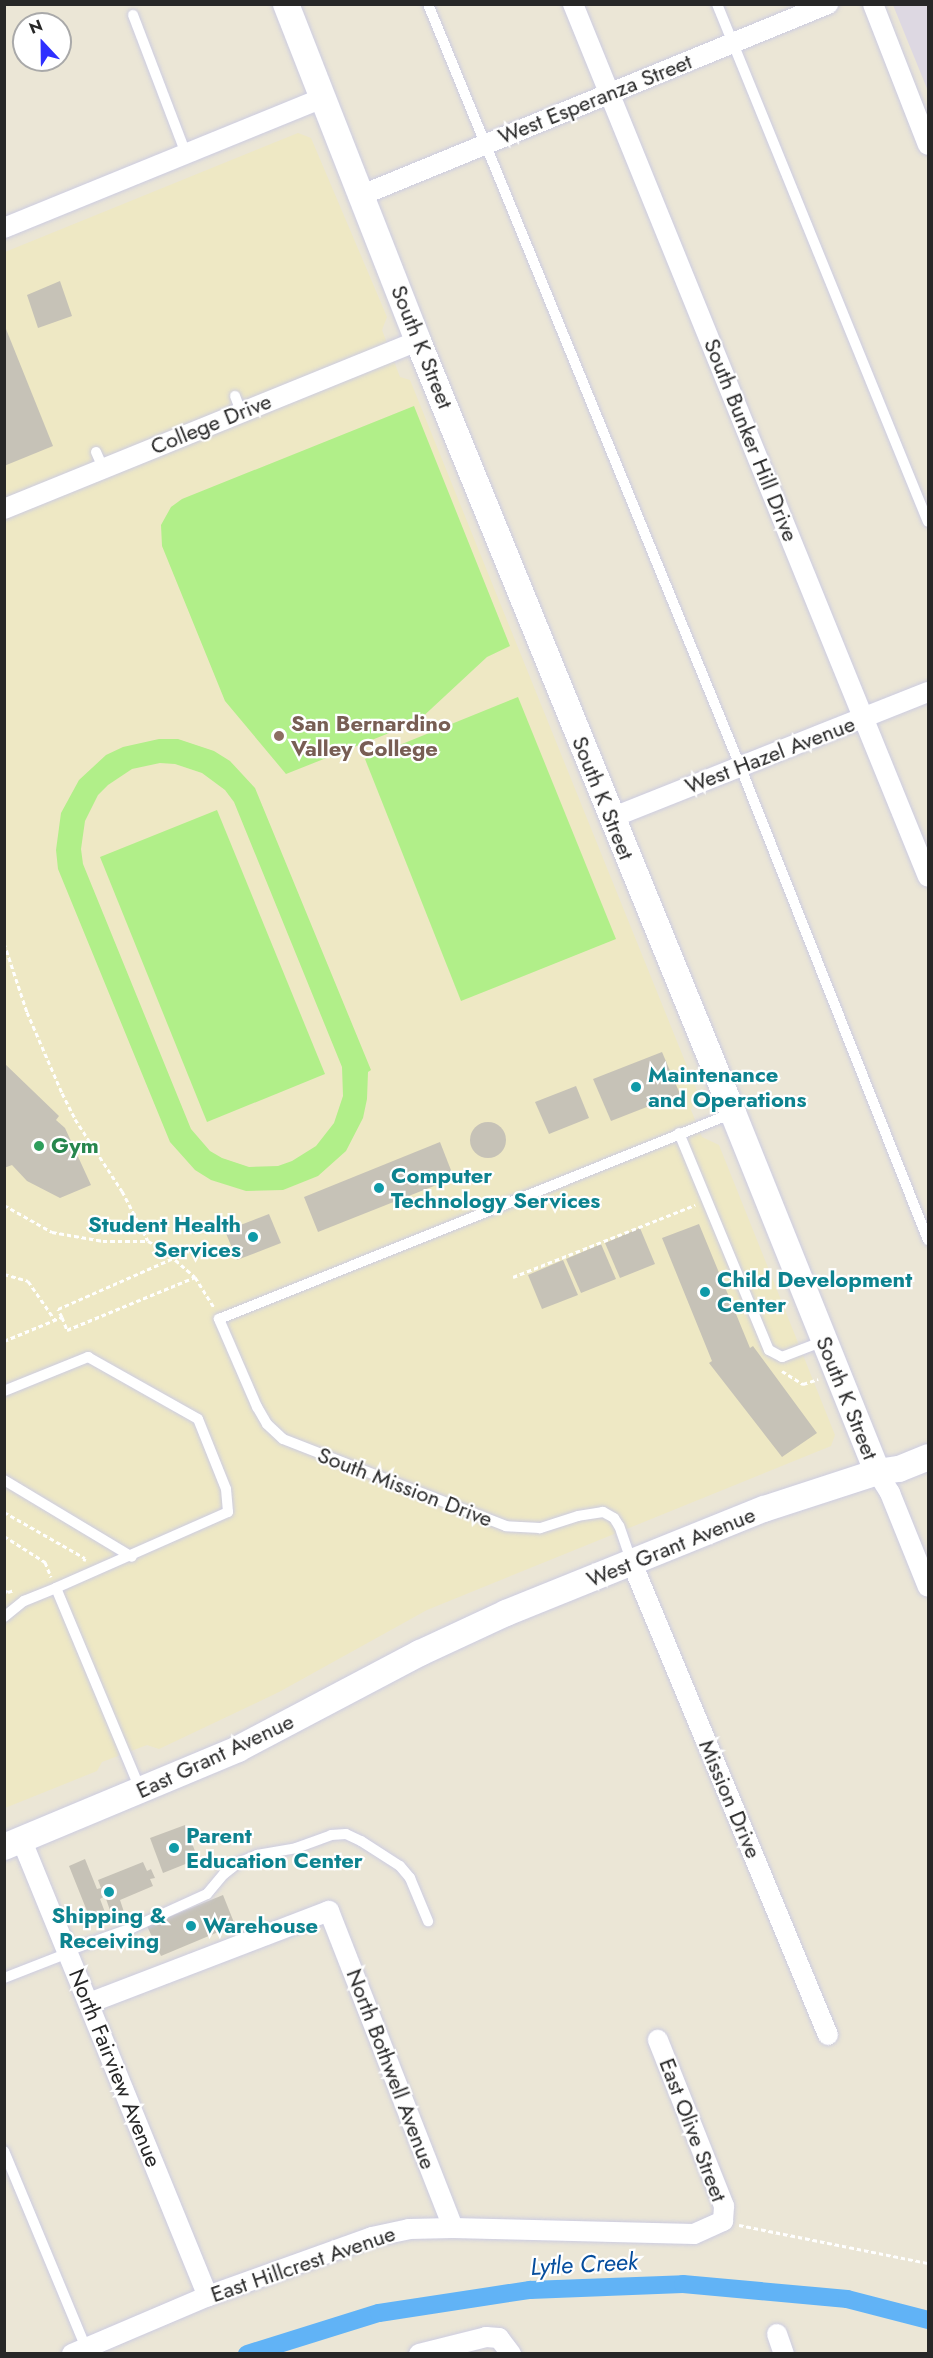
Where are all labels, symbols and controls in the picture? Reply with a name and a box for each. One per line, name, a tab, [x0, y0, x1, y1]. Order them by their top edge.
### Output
north arrow	[12, 12, 72, 72]
text: N	[26, 14, 46, 40]
street label: West Esperanza Street	[494, 48, 696, 150]
street label: South K Street	[385, 282, 459, 412]
street label: South Bunker Hill Drive	[698, 335, 804, 545]
street label: College Drive	[147, 388, 275, 460]
place label: San Bernardino Valley College	[291, 710, 451, 762]
street label: West Hazel Avenue	[681, 710, 859, 800]
marker: San Bernardino Valley College	[272, 729, 286, 743]
street label: South K Street	[566, 733, 640, 863]
place label: Maintenance and Operations	[648, 1061, 807, 1112]
marker: Maintenance and Operations	[629, 1080, 643, 1094]
place label: Gym	[51, 1133, 99, 1159]
marker: Gym	[32, 1139, 46, 1153]
place label: Computer Technology Services	[391, 1162, 600, 1214]
marker: Computer Technology Services	[372, 1181, 386, 1195]
place label: Student Health Services	[88, 1211, 241, 1262]
marker: Student Health Services	[246, 1230, 260, 1244]
place label: Child Development Center	[717, 1266, 912, 1318]
marker: Child Development Center	[698, 1285, 712, 1299]
street label: South K Street	[810, 1333, 884, 1463]
street label: South Mission Drive	[314, 1442, 496, 1532]
street label: West Grant Avenue	[583, 1501, 759, 1593]
street label: East Grant Avenue	[132, 1708, 298, 1804]
street label: Mission Drive	[693, 1736, 767, 1862]
place label: Parent Education Center	[186, 1822, 363, 1874]
marker: Parent Education Center	[167, 1841, 181, 1855]
marker: Shipping & Receiving	[102, 1885, 116, 1899]
place label: Shipping & Receiving	[52, 1902, 166, 1954]
place label: Warehouse	[203, 1913, 318, 1939]
marker: Warehouse	[184, 1919, 198, 1933]
street label: North Fairview Avenue	[63, 1965, 167, 2171]
street label: North Bothwell Avenue	[341, 1965, 441, 2173]
street label: East Olive Street	[654, 2055, 732, 2205]
street label: East Hillcrest Avenue	[207, 2220, 399, 2308]
water label: Lytle Creek	[530, 2247, 638, 2281]

